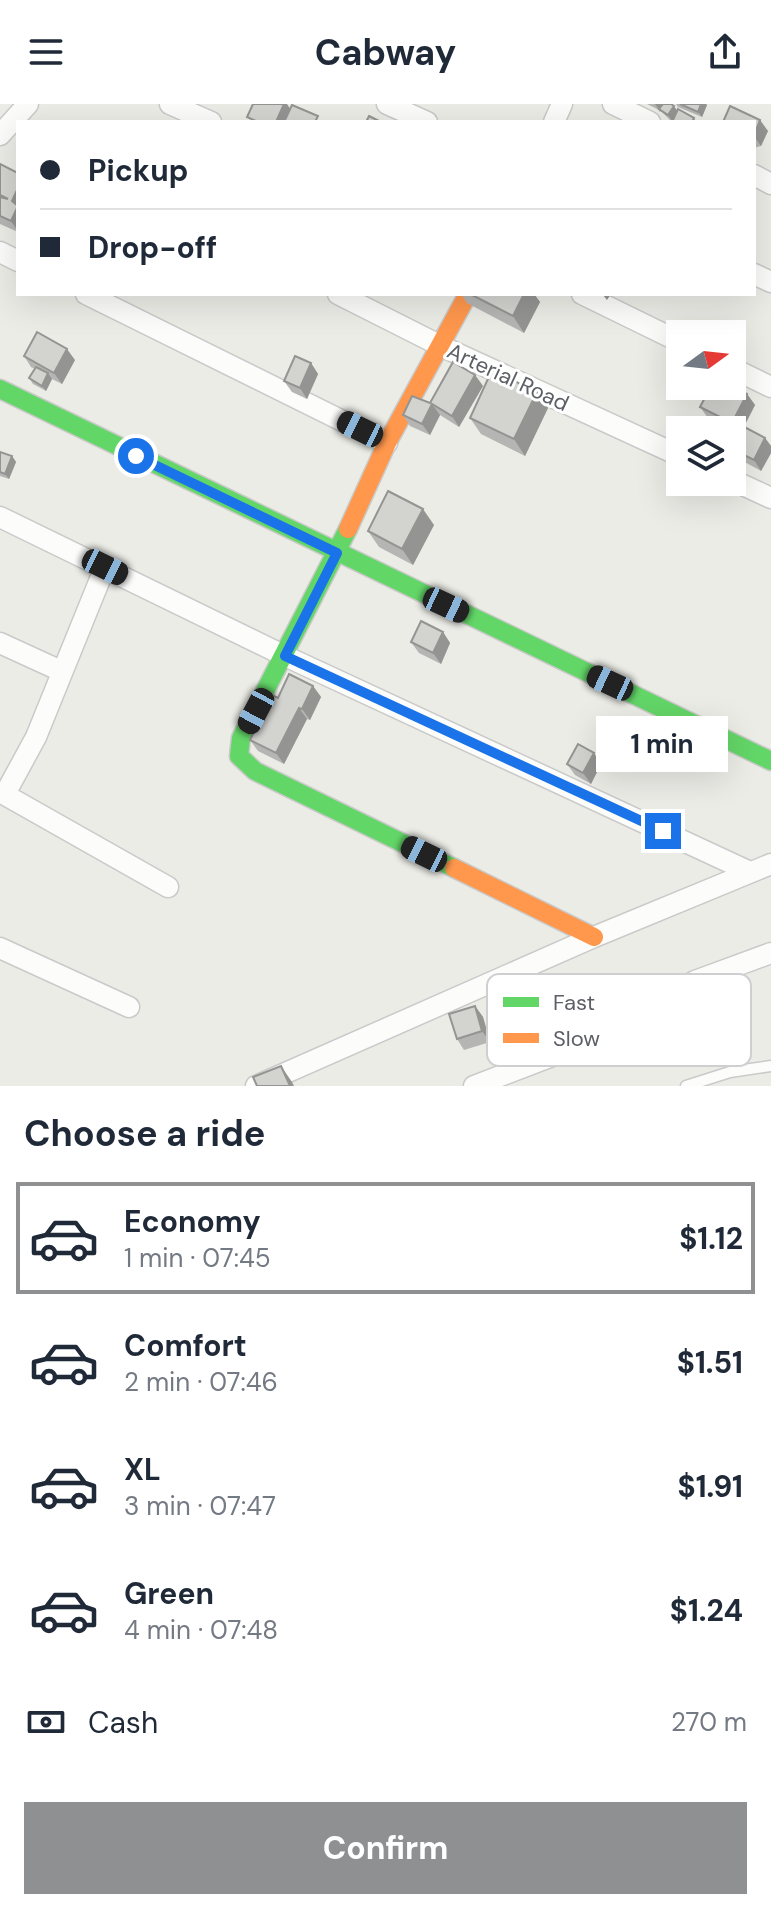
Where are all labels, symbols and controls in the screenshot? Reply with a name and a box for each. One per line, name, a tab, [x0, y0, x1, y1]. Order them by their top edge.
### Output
text: Cabway	[315, 29, 456, 76]
icon: menu	[24, 30, 68, 74]
icon: share	[703, 30, 747, 74]
text: Pickup	[88, 151, 188, 190]
text: Drop-off	[88, 228, 217, 267]
north arrow	[666, 320, 746, 400]
map controls	[666, 320, 746, 496]
street label: Arterial Road	[443, 336, 573, 418]
car	[333, 408, 387, 450]
button: layers	[666, 416, 746, 496]
route start	[118, 438, 154, 474]
car	[78, 546, 132, 588]
car	[419, 584, 473, 626]
car	[583, 662, 637, 704]
car	[234, 684, 278, 738]
callout: 1 min	[597, 715, 729, 771]
text: 1 min	[630, 727, 694, 761]
route end	[645, 813, 681, 849]
car	[397, 833, 451, 875]
legend	[487, 974, 751, 1066]
text: Fast	[553, 988, 595, 1017]
text: Slow	[553, 1024, 600, 1053]
text: Choose a ride	[24, 1110, 265, 1157]
icon: car	[28, 1202, 100, 1274]
text: Economy	[124, 1202, 261, 1241]
text: $1.12	[679, 1219, 743, 1258]
text: 1 min · 07:45	[124, 1241, 271, 1275]
icon: car	[28, 1326, 100, 1398]
text: Comfort	[124, 1326, 247, 1365]
text: $1.51	[677, 1343, 743, 1382]
text: 2 min · 07:46	[124, 1365, 278, 1399]
icon: car	[28, 1450, 100, 1522]
text: XL	[124, 1450, 161, 1489]
text: $1.91	[678, 1467, 743, 1506]
text: 3 min · 07:47	[124, 1489, 276, 1523]
icon: car	[28, 1574, 100, 1646]
text: Green	[124, 1574, 214, 1613]
text: $1.24	[670, 1591, 743, 1630]
text: 4 min · 07:48	[124, 1613, 278, 1647]
icon: cash	[24, 1700, 68, 1744]
text: Cash	[88, 1703, 158, 1742]
text: 270 m	[671, 1705, 747, 1739]
button: Confirm	[24, 1802, 747, 1894]

